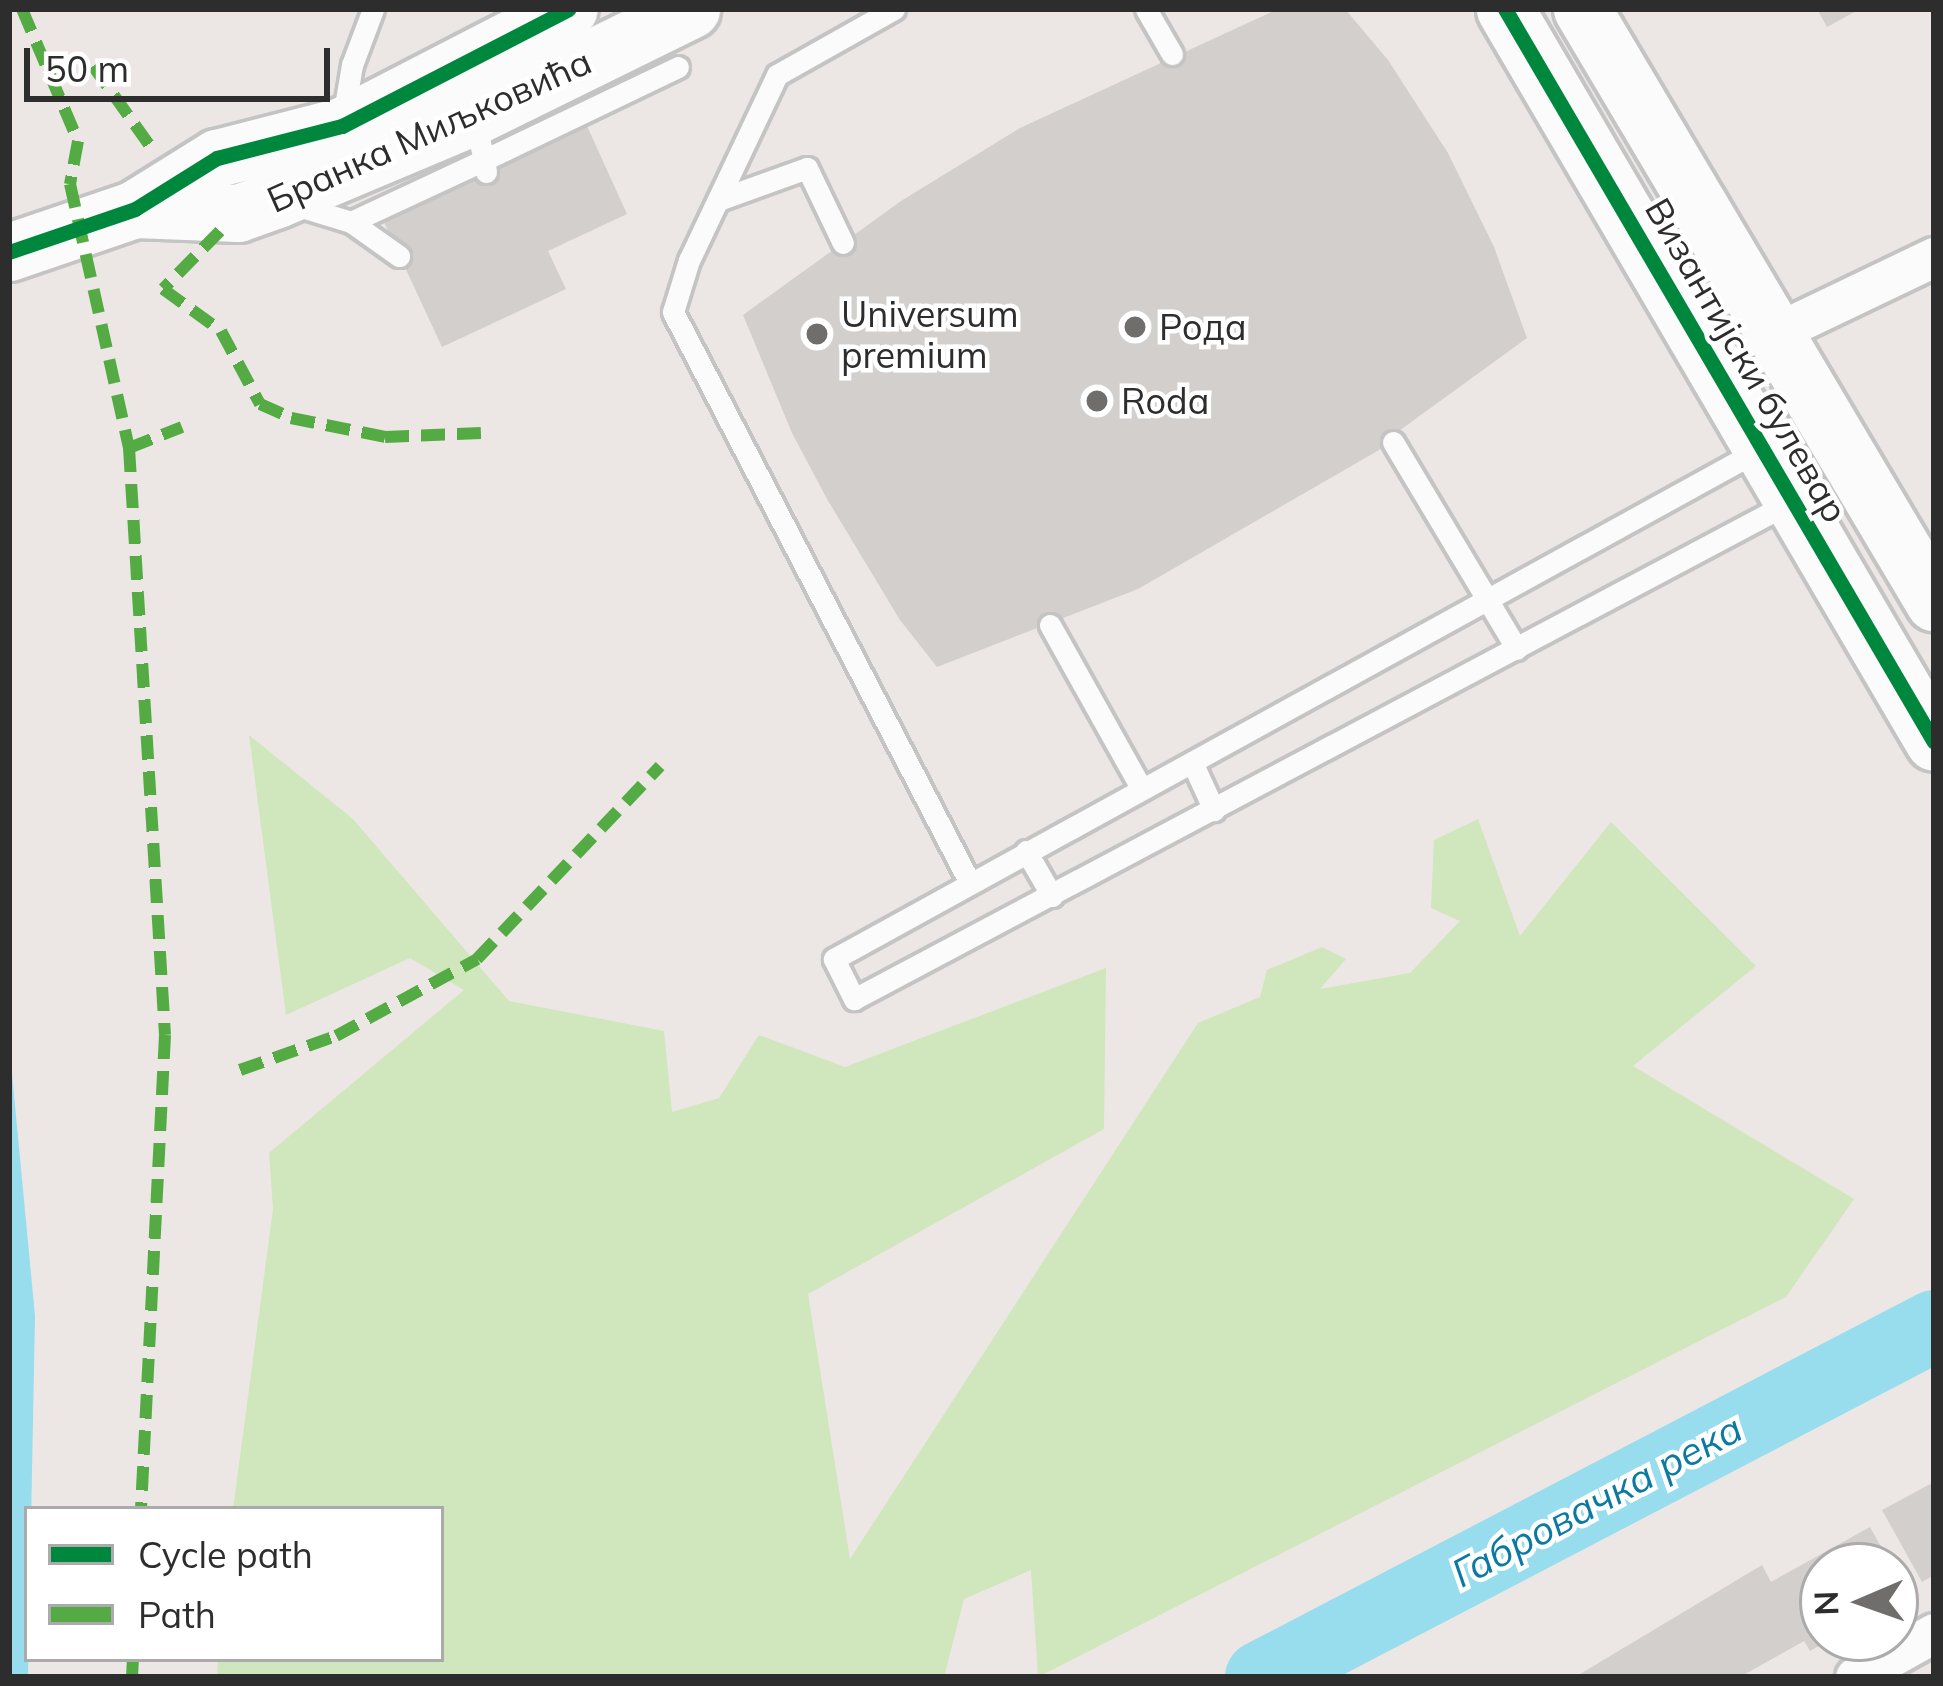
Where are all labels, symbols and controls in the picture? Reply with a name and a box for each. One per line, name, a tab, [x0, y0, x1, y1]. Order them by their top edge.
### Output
scale bar	[30, 24, 336, 98]
street label: Бранка Миљковића	[260, 39, 598, 221]
text: 50 m	[45, 46, 129, 91]
street label: Византијски булевар	[1637, 190, 1857, 530]
place label: Universum premium	[841, 291, 1019, 376]
place label: Рода	[1159, 305, 1247, 349]
marker: Рода	[1122, 314, 1148, 340]
marker: Universum premium	[804, 321, 830, 347]
place label: Roda	[1121, 379, 1209, 423]
marker: Roda	[1084, 388, 1110, 414]
water label: Габровачка река	[1444, 1405, 1750, 1597]
legend	[24, 1506, 444, 1662]
text: Cycle path	[138, 1532, 313, 1577]
north arrow	[1799, 1542, 1919, 1662]
text: N	[1805, 1590, 1846, 1616]
text: Path	[138, 1592, 216, 1637]

